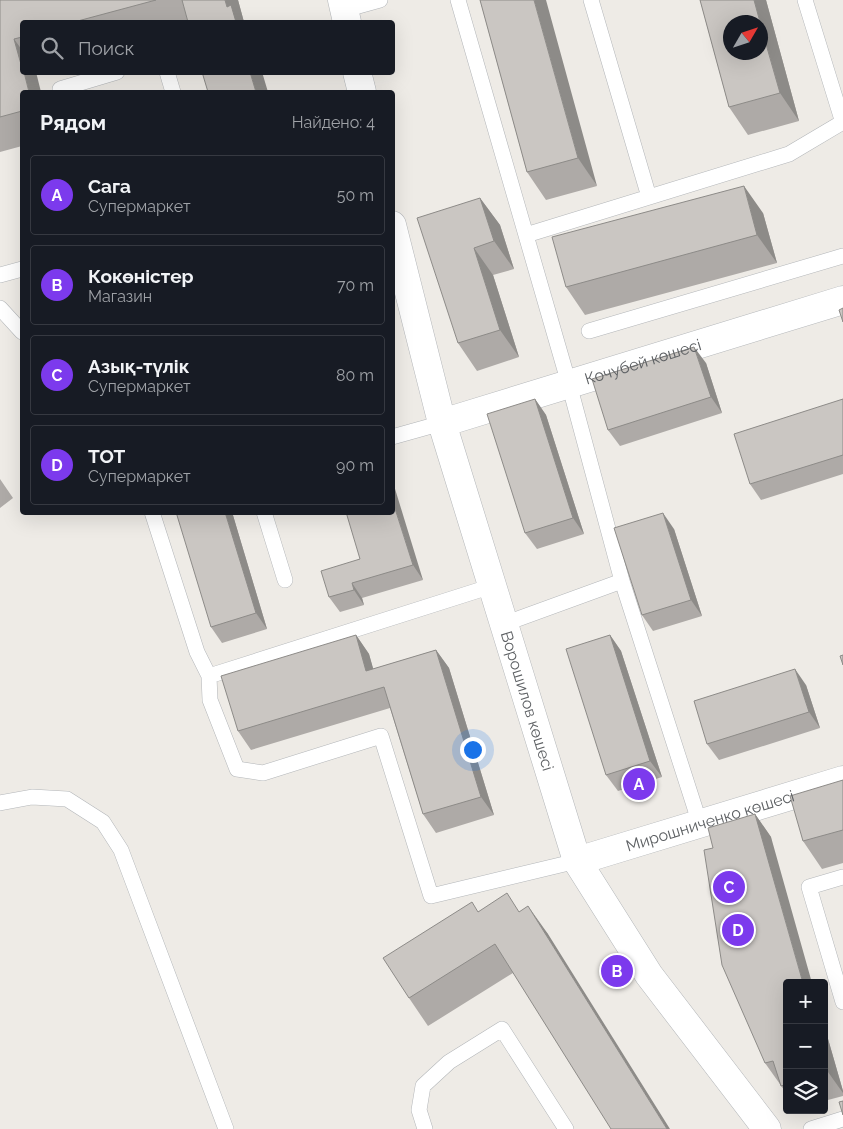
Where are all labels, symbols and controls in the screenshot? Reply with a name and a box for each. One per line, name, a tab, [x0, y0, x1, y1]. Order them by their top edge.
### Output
north arrow	[723, 15, 768, 60]
search box	[20, 20, 395, 75]
icon: search	[38, 34, 66, 62]
text: Поиск	[78, 37, 134, 59]
text: Рядом	[40, 110, 106, 135]
text: Найдено: 4	[292, 113, 375, 132]
text: Сага	[88, 175, 131, 197]
text: A	[52, 186, 62, 205]
text: 50 m	[337, 186, 374, 205]
text: Супермаркет	[88, 197, 191, 216]
text: Кокөністер	[88, 265, 194, 287]
text: B	[52, 276, 62, 295]
text: 70 m	[337, 276, 374, 295]
text: Магазин	[88, 287, 152, 306]
street label: Кочубей көшесі	[582, 335, 703, 388]
text: Азық-түлік	[88, 355, 190, 377]
text: C	[52, 366, 62, 385]
text: 80 m	[336, 366, 374, 385]
text: Супермаркет	[88, 377, 191, 396]
text: ТОТ	[88, 445, 125, 467]
text: D	[51, 456, 63, 475]
text: 90 m	[336, 456, 374, 475]
text: Супермаркет	[88, 467, 191, 486]
street label: Ворошилов көшесі	[497, 629, 558, 773]
your location	[460, 737, 486, 763]
pin: A	[623, 765, 655, 803]
street label: Мирошниченко көшесі	[623, 786, 796, 855]
pin: C	[713, 868, 745, 906]
pin: D	[722, 911, 754, 949]
pin: B	[601, 952, 633, 990]
map controls	[783, 979, 828, 1114]
button: +	[783, 979, 828, 1024]
button: −	[783, 1024, 828, 1069]
button: layers	[783, 1069, 828, 1114]

